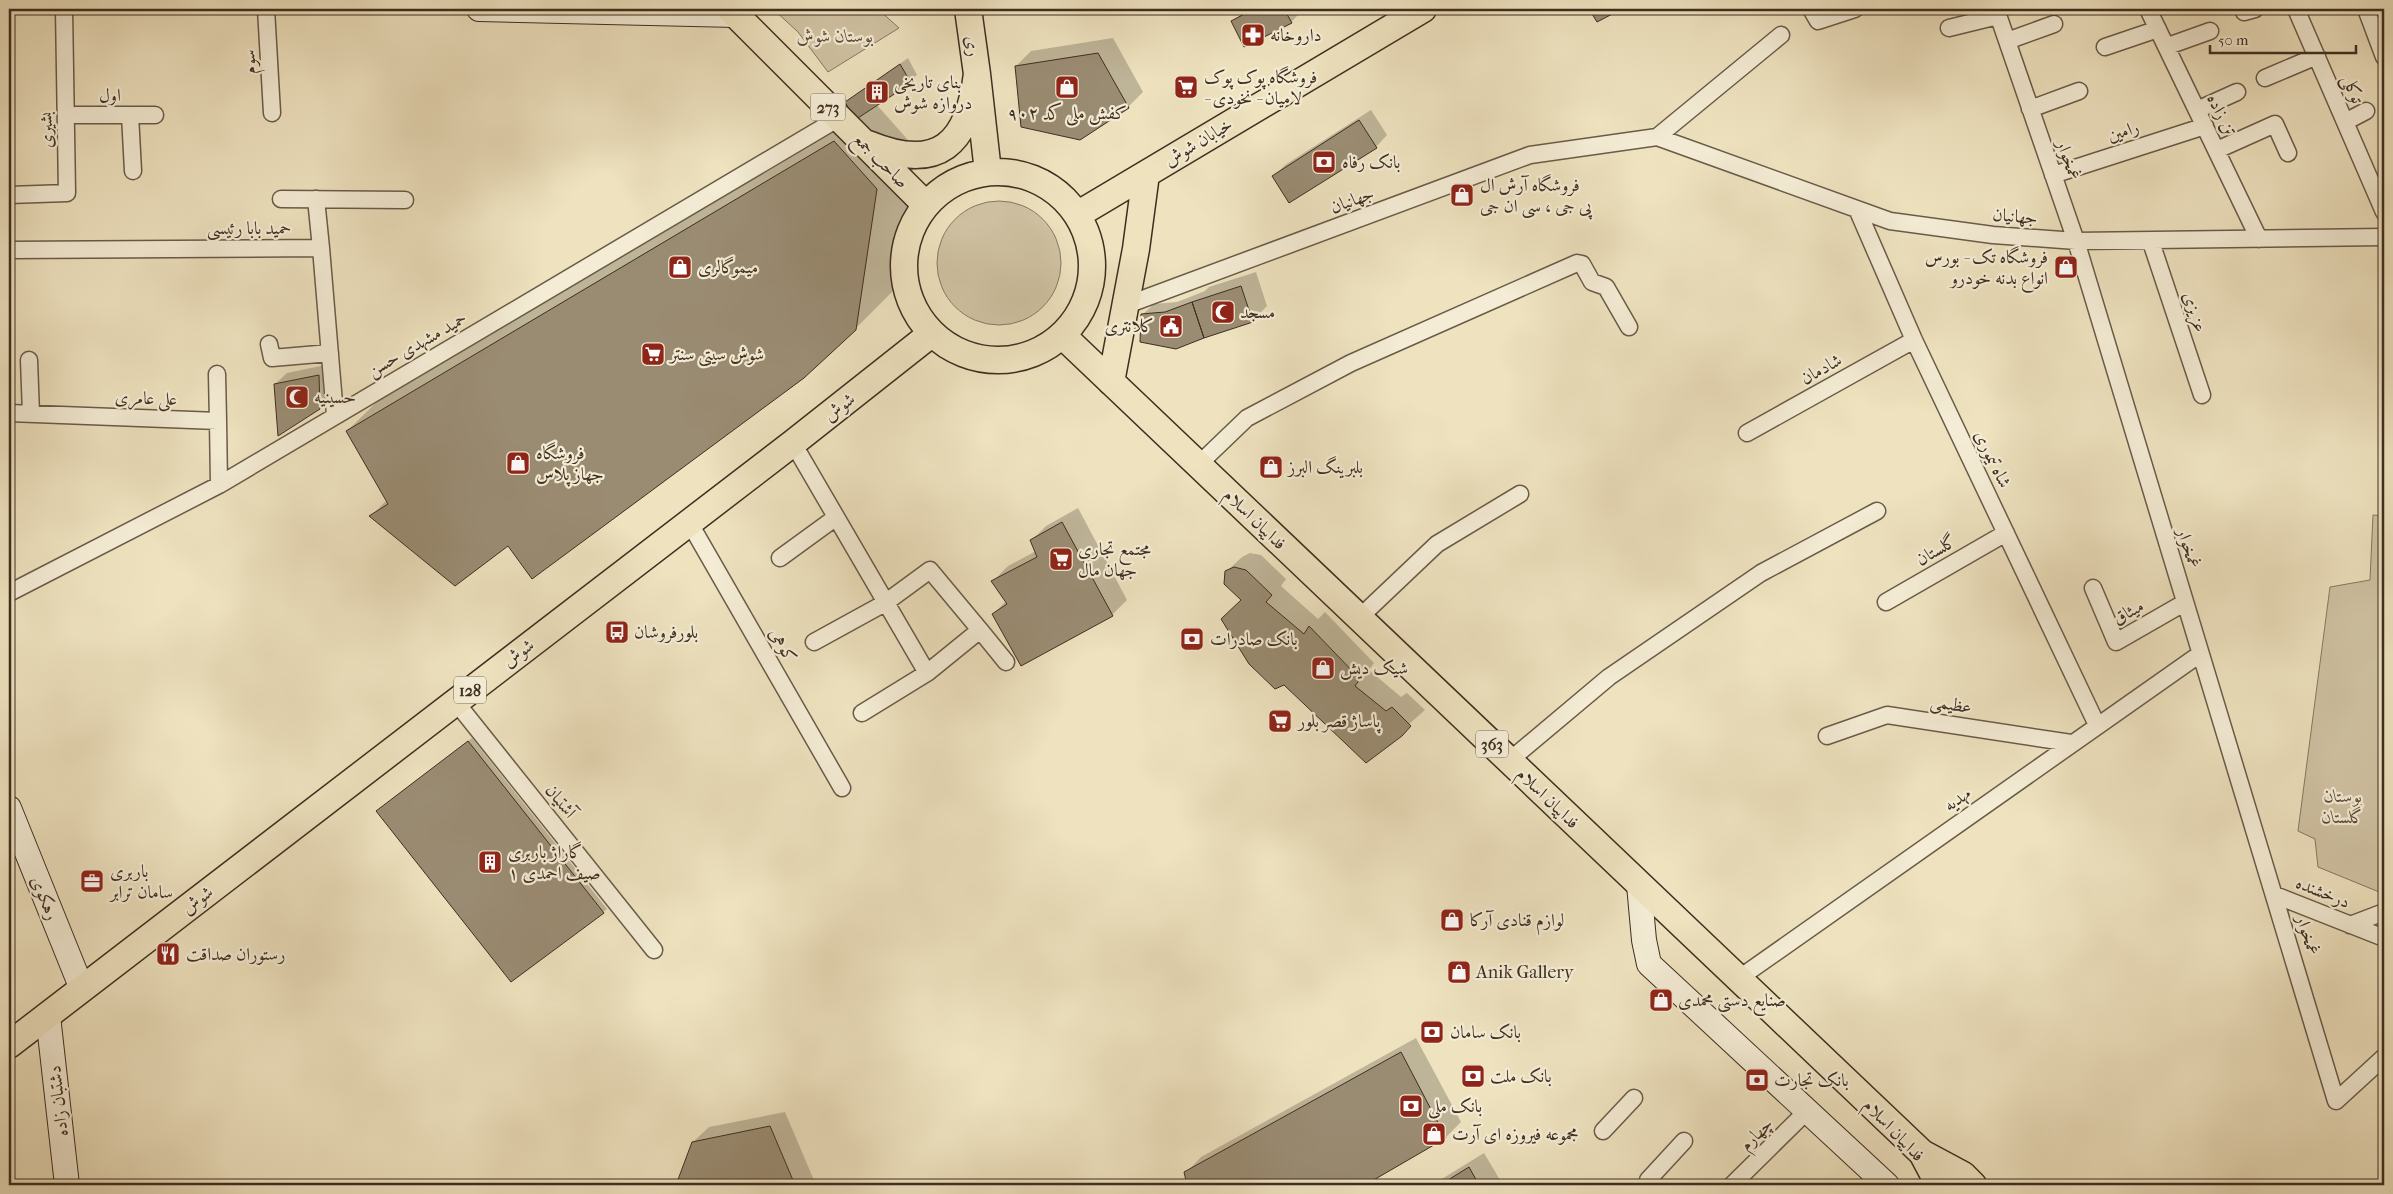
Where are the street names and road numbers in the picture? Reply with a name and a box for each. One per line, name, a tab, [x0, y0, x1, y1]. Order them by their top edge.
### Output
street label: ری	[960, 34, 985, 58]
street label: سوم	[238, 49, 266, 75]
street label: توکلی	[2335, 72, 2368, 108]
street label: اول	[99, 85, 121, 106]
street label: تن زاده	[2202, 90, 2241, 140]
road number: 273	[810, 94, 846, 120]
street label: بشیری	[36, 112, 57, 148]
street label: خیابان شوش	[1160, 114, 1236, 171]
street label: رامین	[2105, 117, 2142, 146]
street label: صاحب جمع	[845, 128, 913, 196]
street label: غمخوار	[2051, 135, 2085, 183]
street label: جهانیان	[1327, 183, 1377, 218]
street label: جهانیان	[1991, 204, 2038, 229]
street label: حمید بابا رئیسی	[207, 218, 291, 241]
street label: عزیزی	[2176, 289, 2211, 336]
street label: حمید مشهدی حسن	[364, 308, 471, 382]
street label: شادمان	[1797, 350, 1846, 389]
street label: علی عامری	[114, 387, 178, 412]
street label: شوش	[819, 389, 859, 426]
street label: شاه تیموری	[1970, 427, 2015, 491]
street label: فداییان اسلام	[1215, 484, 1290, 558]
street label: غمخوار	[2172, 524, 2205, 571]
street label: گلستان	[1912, 530, 1960, 570]
street label: میثاق	[2109, 595, 2147, 629]
street label: کوهی	[764, 624, 801, 666]
street label: شوش	[498, 635, 538, 672]
road number: 128	[454, 676, 486, 704]
street label: عظیمی	[1928, 691, 1973, 719]
road number: 363	[1476, 731, 1508, 758]
street label: فداییان اسلام	[1508, 763, 1583, 837]
street label: آشتیان	[541, 780, 582, 824]
street label: مهدیه	[1940, 783, 1976, 817]
street label: درخشنده	[2293, 872, 2353, 913]
street label: رهکوی	[26, 873, 63, 923]
street label: شوش	[177, 882, 217, 919]
street label: غمخوار	[2291, 911, 2324, 958]
street label: دشتبان زاده	[44, 1064, 73, 1137]
street label: فداییان اسلام	[1855, 1095, 1929, 1170]
street label: چهارم	[1735, 1113, 1781, 1159]

